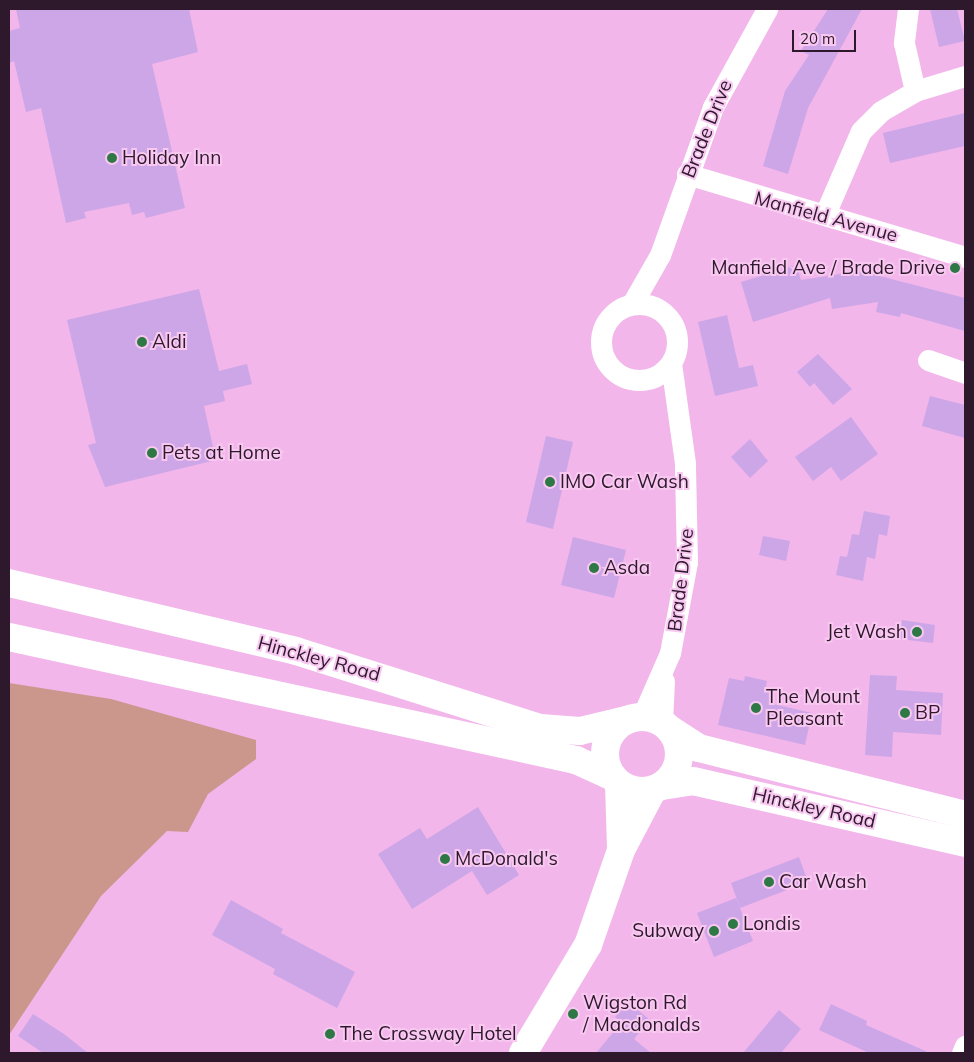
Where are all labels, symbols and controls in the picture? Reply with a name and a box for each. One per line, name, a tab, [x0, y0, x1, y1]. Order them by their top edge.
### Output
scale bar	[794, 20, 858, 52]
text: 20 m	[800, 29, 835, 48]
street label: Brade Drive	[677, 77, 737, 181]
place label: Holiday Inn	[122, 147, 221, 169]
marker: Holiday Inn	[106, 152, 118, 164]
street label: Manfield Avenue	[752, 187, 900, 247]
place label: Manfield Ave / Brade Drive	[711, 257, 945, 279]
marker: Manfield Ave / Brade Drive	[949, 262, 961, 274]
place label: Aldi	[152, 331, 186, 353]
marker: Aldi	[136, 336, 148, 348]
place label: Pets at Home	[162, 442, 281, 464]
marker: Pets at Home	[146, 447, 158, 459]
place label: IMO Car Wash	[560, 471, 689, 493]
marker: IMO Car Wash	[544, 476, 556, 488]
street label: Brade Drive	[663, 527, 699, 633]
place label: Asda	[604, 557, 650, 579]
marker: Asda	[588, 562, 600, 574]
place label: Jet Wash	[827, 621, 907, 643]
marker: Jet Wash	[911, 626, 923, 638]
street label: Hinckley Road	[255, 632, 383, 686]
place label: The Mount Pleasant	[766, 686, 860, 730]
marker: The Mount Pleasant	[750, 702, 762, 714]
place label: BP	[915, 702, 940, 724]
marker: BP	[899, 707, 911, 719]
street label: Hinckley Road	[750, 783, 878, 833]
place label: McDonald's	[455, 848, 558, 870]
marker: McDonald's	[439, 853, 451, 865]
place label: Car Wash	[779, 871, 867, 893]
marker: Car Wash	[763, 876, 775, 888]
place label: Londis	[743, 913, 801, 935]
marker: Londis	[727, 918, 739, 930]
place label: Subway	[632, 920, 704, 942]
marker: Subway	[708, 925, 720, 937]
place label: Wigston Rd / Macdonalds	[583, 992, 700, 1036]
marker: Wigston Rd / Macdonalds	[567, 1008, 579, 1020]
place label: The Crossway Hotel	[340, 1023, 517, 1045]
marker: The Crossway Hotel	[324, 1028, 336, 1040]

